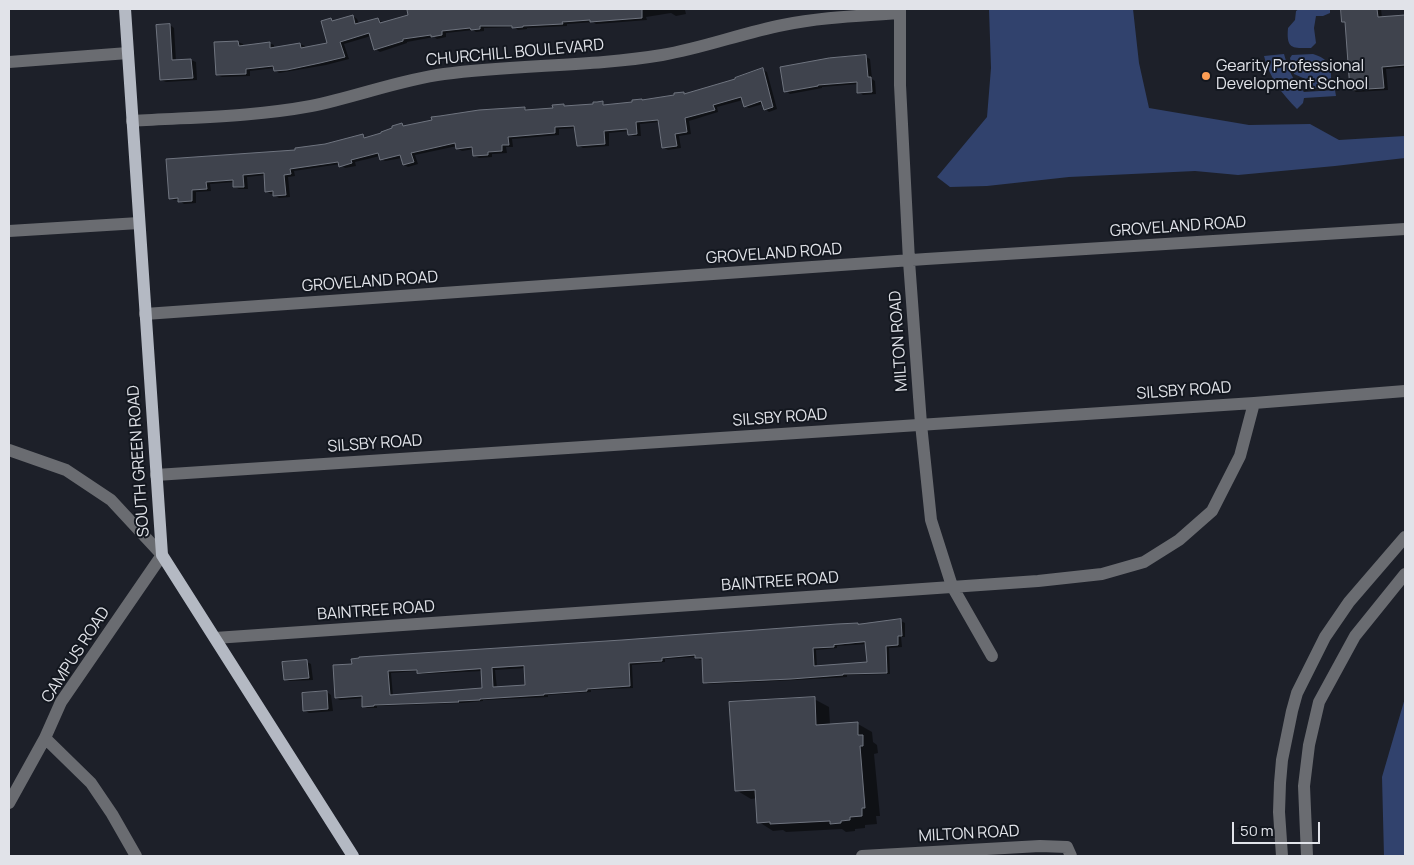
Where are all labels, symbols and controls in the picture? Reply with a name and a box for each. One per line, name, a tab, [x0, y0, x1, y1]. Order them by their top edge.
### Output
street label: CHURCHILL BOULEVARD	[425, 36, 605, 70]
place label: Gearity Professional Development School	[1216, 57, 1368, 95]
marker: Gearity Professional Development School	[1200, 70, 1212, 82]
street label: GROVELAND ROAD	[1109, 213, 1247, 241]
street label: GROVELAND ROAD	[705, 240, 843, 268]
street label: GROVELAND ROAD	[301, 268, 439, 296]
street label: MILTON ROAD	[886, 290, 912, 392]
street label: SILSBY ROAD	[1136, 378, 1232, 404]
street label: SOUTH GREEN ROAD	[124, 384, 154, 538]
street label: SILSBY ROAD	[732, 405, 828, 431]
street label: SILSBY ROAD	[327, 431, 423, 457]
street label: BAINTREE ROAD	[721, 568, 839, 596]
street label: BAINTREE ROAD	[317, 597, 435, 625]
street label: CAMPUS ROAD	[38, 603, 114, 707]
scale bar	[1234, 812, 1322, 844]
text: 50 m	[1240, 820, 1274, 841]
street label: MILTON ROAD	[918, 822, 1020, 846]

